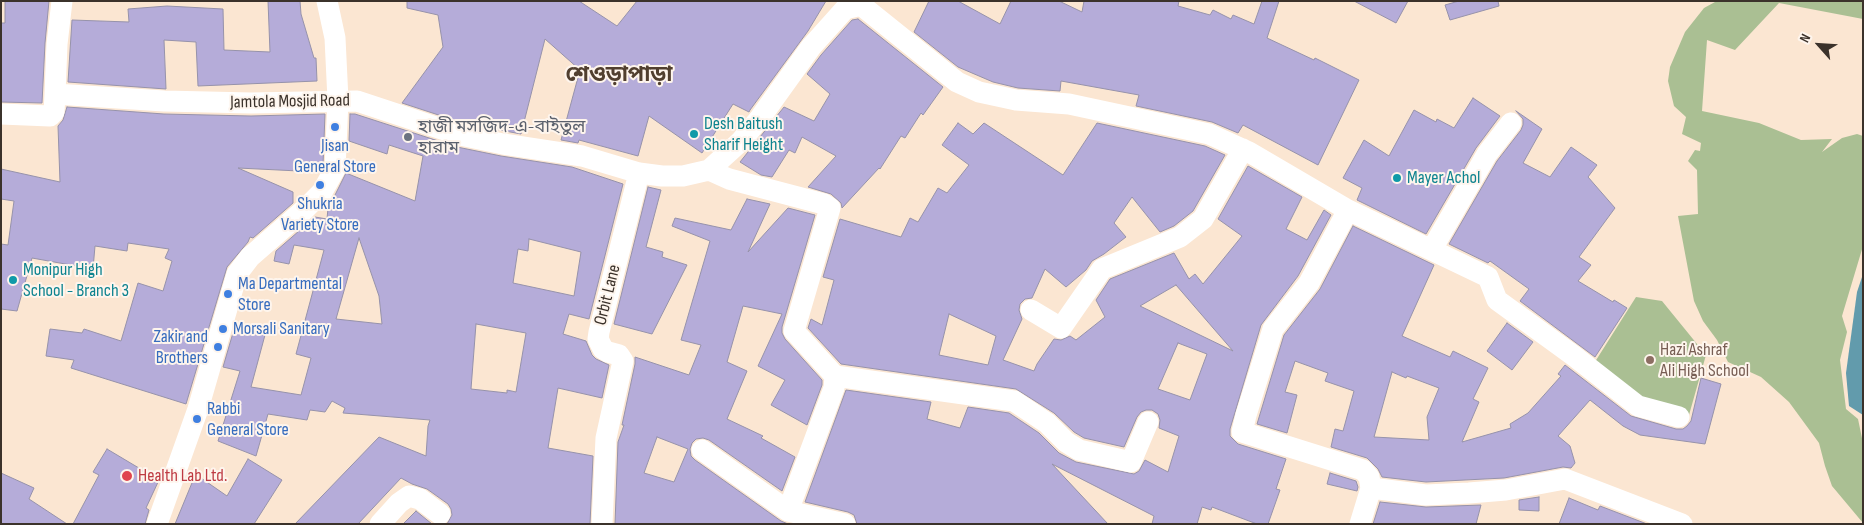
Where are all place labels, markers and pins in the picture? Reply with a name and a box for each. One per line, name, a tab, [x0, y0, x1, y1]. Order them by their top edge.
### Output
place label: Desh Baitush Sharif Height	[704, 113, 783, 156]
place label: হাজী মসজিদ-এ-বাইতুল হারাম	[418, 116, 585, 158]
marker: Jisan General Store	[329, 121, 341, 133]
marker: Desh Baitush Sharif Height	[688, 128, 700, 140]
marker: হাজী মসজিদ-এ-বাইতুল হারাম	[402, 131, 414, 143]
place label: Jisan General Store	[294, 135, 376, 178]
place label: Mayer Achol	[1407, 167, 1480, 189]
marker: Mayer Achol	[1391, 172, 1403, 184]
marker: Shukria Variety Store	[314, 179, 326, 191]
place label: Shukria Variety Store	[281, 193, 359, 235]
place label: Monipur High School - Branch 3	[23, 259, 129, 302]
place label: Ma Departmental Store	[238, 273, 342, 316]
marker: Monipur High School - Branch 3	[7, 274, 19, 286]
marker: Ma Departmental Store	[222, 288, 234, 300]
place label: Morsali Sanitary	[233, 318, 330, 340]
marker: Morsali Sanitary	[217, 323, 229, 335]
place label: Zakir and Brothers	[153, 326, 208, 368]
place label: Hazi Ashraf Ali High School	[1660, 339, 1749, 382]
marker: Zakir and Brothers	[212, 341, 224, 353]
marker: Hazi Ashraf Ali High School	[1644, 354, 1656, 366]
place label: Rabbi General Store	[207, 398, 289, 440]
marker: Rabbi General Store	[191, 413, 203, 425]
place label: Health Lab Ltd.	[138, 465, 227, 487]
marker: Health Lab Ltd.	[120, 469, 134, 483]

